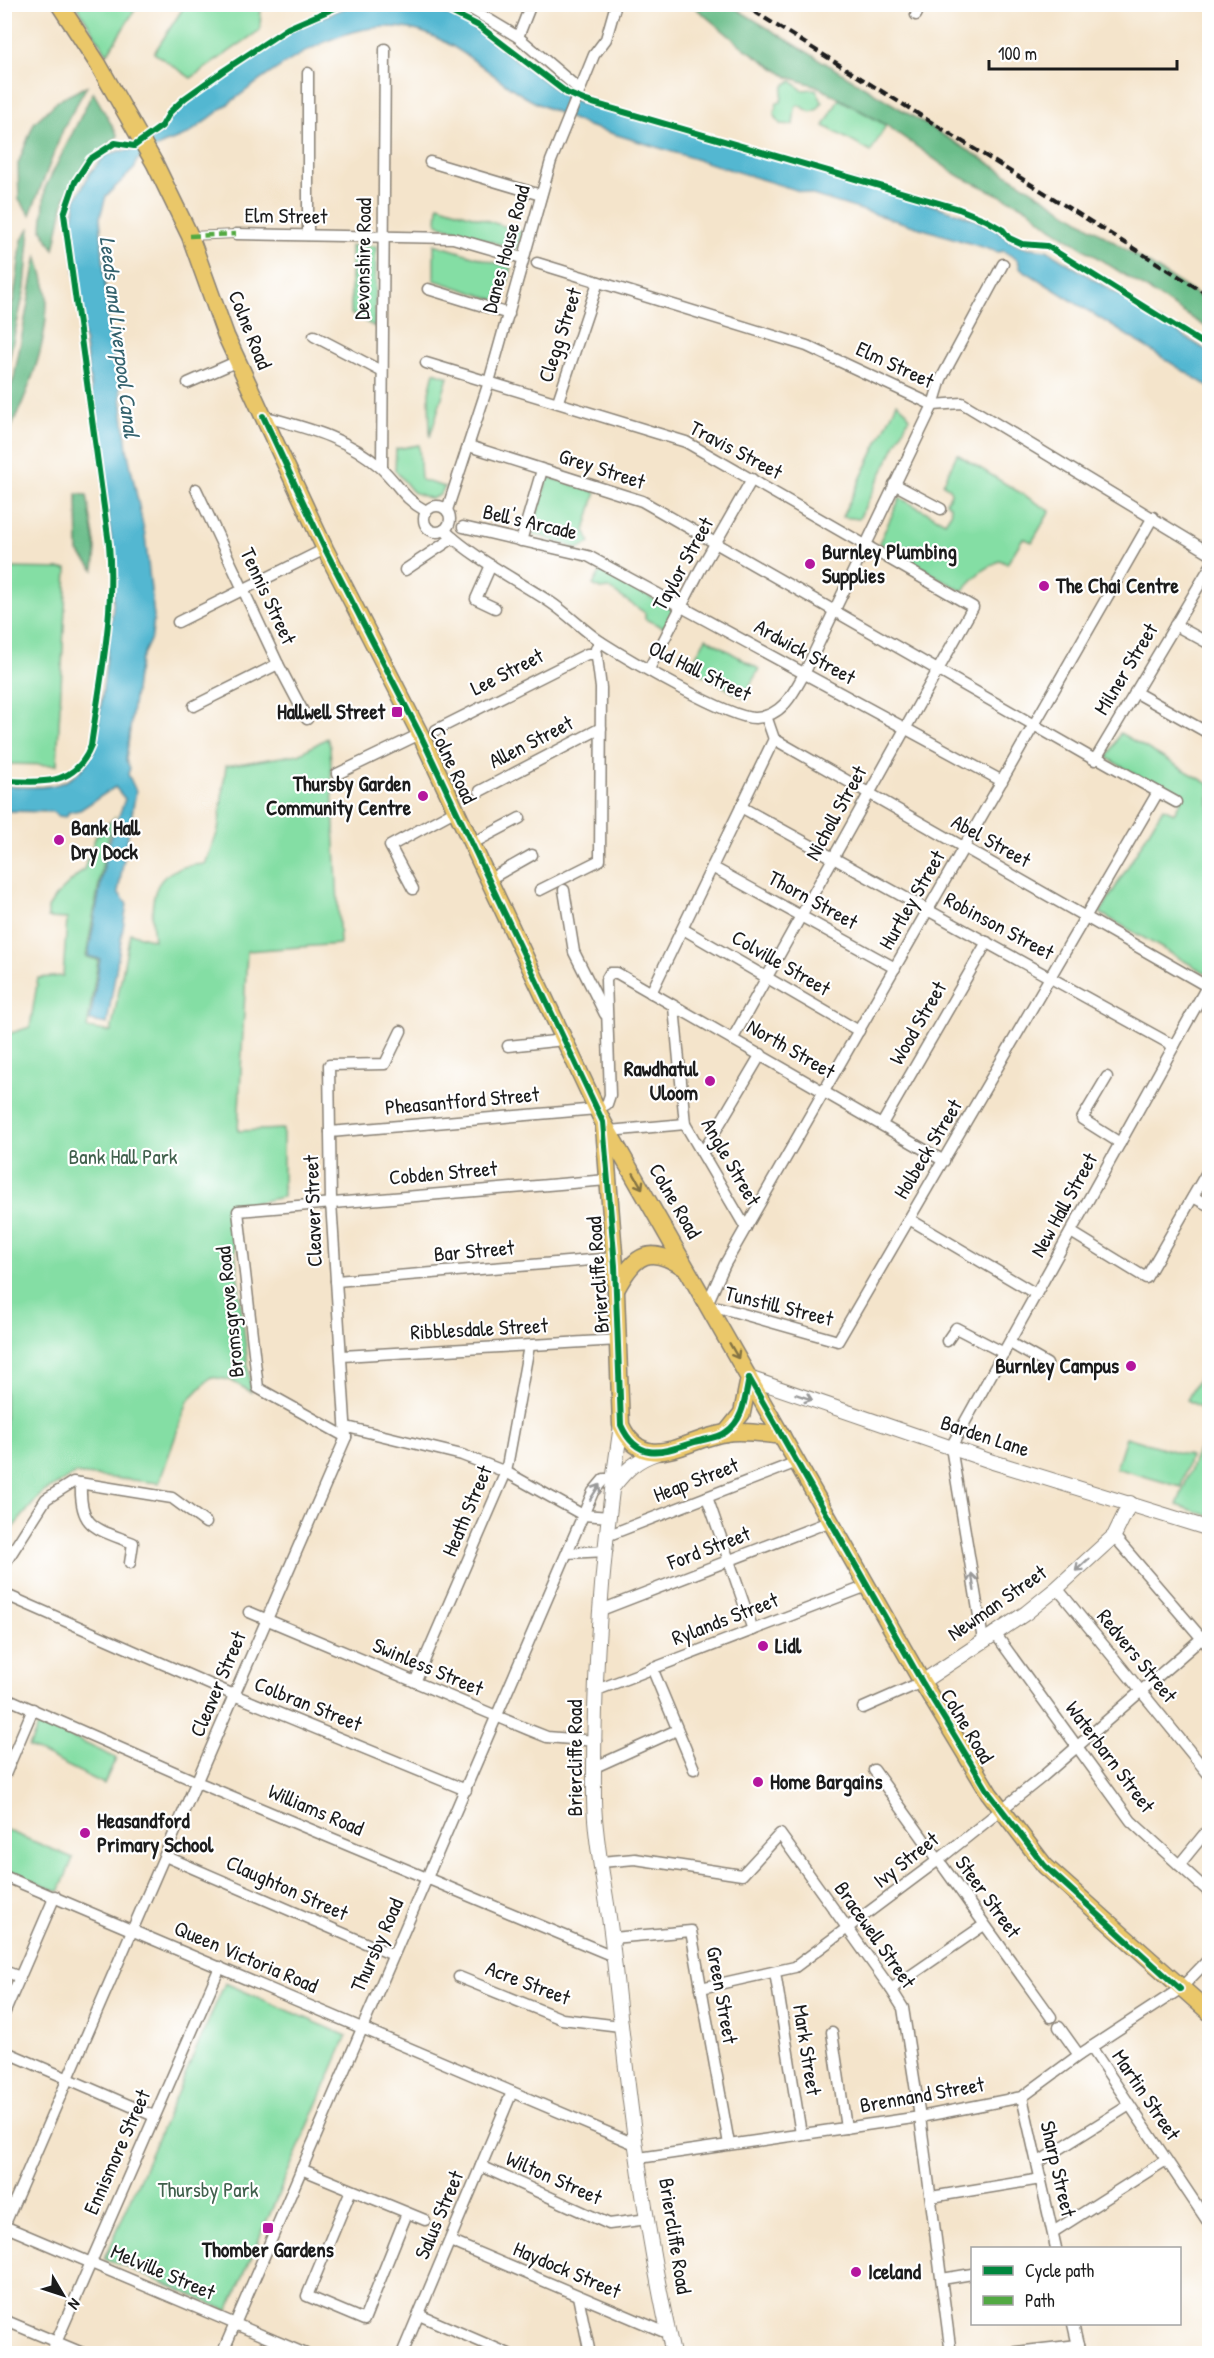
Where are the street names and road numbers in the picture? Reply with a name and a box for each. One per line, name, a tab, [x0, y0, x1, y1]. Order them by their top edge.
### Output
street label: Danes House Road	[475, 182, 537, 316]
street label: Devonshire Road	[347, 198, 378, 320]
street label: Elm Street	[244, 200, 328, 231]
street label: Clegg Street	[531, 283, 589, 386]
street label: Colne Road	[222, 286, 279, 374]
street label: Elm Street	[852, 334, 940, 396]
street label: Travis Street	[685, 413, 788, 486]
street label: Grey Street	[555, 441, 650, 496]
street label: Bell's Arcade	[480, 497, 580, 546]
street label: Taylor Street	[645, 511, 721, 616]
street label: Tennis Street	[233, 543, 304, 650]
street label: Ardwick Street	[749, 612, 862, 692]
street label: Milner Street	[1087, 617, 1165, 720]
street label: Old Hall Street	[644, 633, 757, 708]
street label: Lee Street	[465, 641, 549, 702]
street label: Allen Street	[484, 708, 579, 775]
street label: Colne Road	[423, 721, 484, 808]
street label: Nicholl Street	[798, 760, 874, 865]
street label: Abel Street	[946, 807, 1037, 875]
street label: Hurtley Street	[871, 844, 952, 955]
street label: Thorn Street	[763, 863, 864, 936]
street label: Robinson Street	[939, 884, 1060, 967]
street label: Colville Street	[726, 923, 837, 1003]
street label: Wood Street	[882, 975, 953, 1070]
street label: North Street	[742, 1012, 841, 1086]
street label: Pheasantford Street	[384, 1079, 541, 1122]
street label: Holbeck Street	[886, 1093, 969, 1204]
street label: Angle Street	[695, 1113, 769, 1212]
street label: New Hall Street	[1023, 1147, 1104, 1262]
street label: Cobden Street	[388, 1153, 499, 1192]
street label: Cleaver Street	[296, 1154, 329, 1268]
street label: Colne Road	[642, 1158, 709, 1244]
street label: Briercliffe Road	[579, 1216, 616, 1334]
street label: Bar Street	[433, 1232, 516, 1268]
street label: Bromsgrove Road	[208, 1245, 251, 1379]
street label: Tunstill Street	[722, 1278, 837, 1333]
street label: Ribblesdale Street	[409, 1310, 549, 1347]
street label: Barden Lane	[937, 1408, 1033, 1463]
street label: Heap Street	[649, 1450, 743, 1509]
street label: Heath Street	[434, 1460, 499, 1561]
street label: Ford Street	[662, 1518, 755, 1577]
street label: Newman Street	[941, 1557, 1053, 1647]
street label: Rylands Street	[667, 1585, 783, 1652]
street label: Redvers Street	[1091, 1603, 1185, 1709]
street label: Cleaver Street	[182, 1626, 253, 1741]
street label: Swinless Street	[369, 1630, 489, 1703]
street label: Colbran Street	[250, 1669, 367, 1739]
street label: Colne Road	[934, 1683, 1001, 1769]
street label: Waterbarn Street	[1059, 1695, 1162, 1819]
street label: Briercliffe Road	[560, 1700, 589, 1816]
street label: Williams Road	[264, 1776, 368, 1843]
street label: Ivy Street	[867, 1824, 945, 1894]
street label: Claughton Street	[222, 1848, 354, 1928]
street label: Steer Street	[949, 1850, 1029, 1944]
street label: Bracewell Street	[828, 1875, 923, 1995]
street label: Thursby Road	[343, 1893, 410, 1996]
street label: Queen Victoria Road	[170, 1913, 323, 2000]
street label: Green Street	[700, 1944, 745, 2046]
street label: Acre Street	[482, 1953, 575, 2012]
street label: Mark Street	[786, 2003, 829, 2098]
street label: Martin Street	[1105, 2044, 1188, 2147]
street label: Brennand Street	[857, 2069, 987, 2120]
street label: Ennismore Street	[76, 2084, 157, 2219]
street label: Sharp Street	[1033, 2118, 1084, 2220]
street label: Wilton Street	[502, 2144, 607, 2212]
street label: Salus Street	[407, 2165, 470, 2264]
street label: Briercliffe Road	[652, 2176, 699, 2296]
street label: Haydock Street	[509, 2234, 626, 2305]
street label: Melville Street	[107, 2237, 221, 2307]

